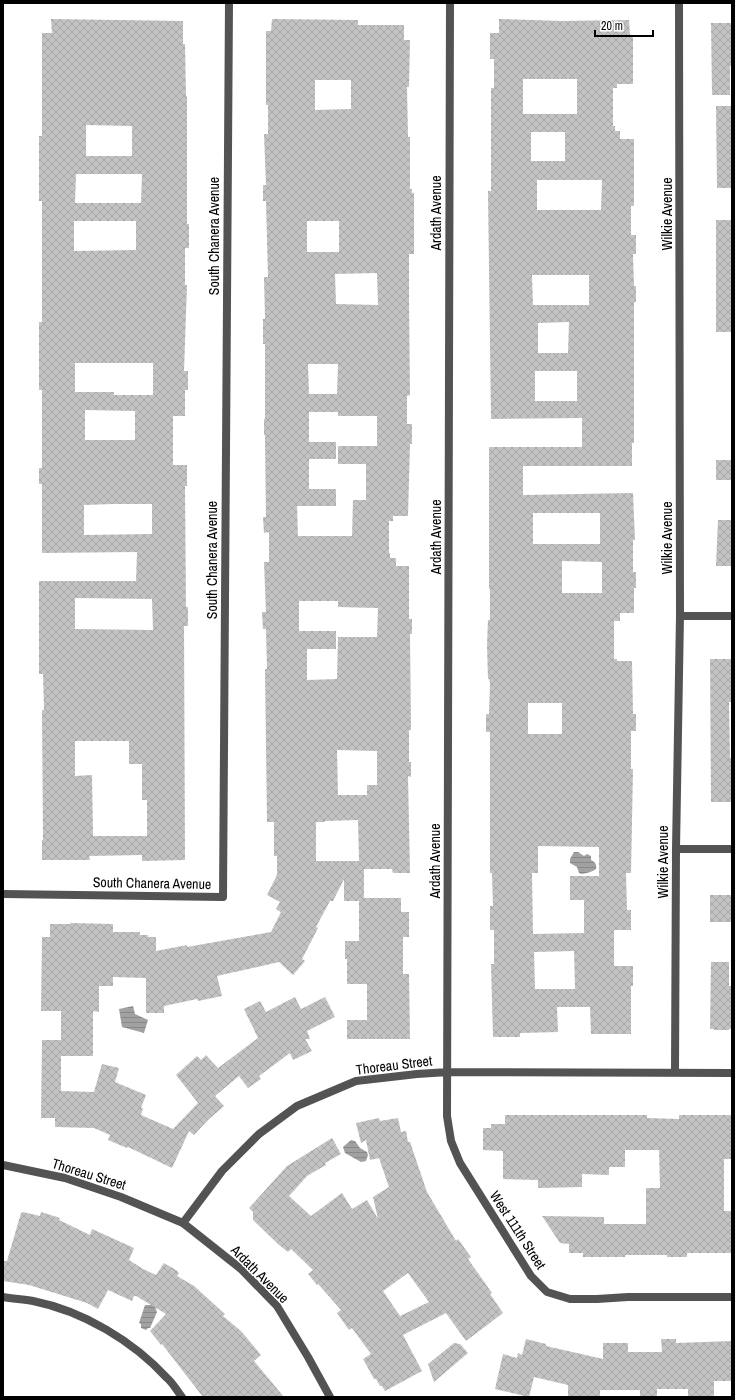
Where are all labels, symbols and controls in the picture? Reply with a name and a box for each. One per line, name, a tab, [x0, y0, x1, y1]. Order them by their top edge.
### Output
scale bar	[595, 12, 653, 38]
text: 20 m	[601, 18, 623, 34]
street label: Ardath Avenue	[427, 175, 445, 252]
street label: South Chanera Avenue	[205, 177, 223, 295]
street label: Wilkie Avenue	[658, 177, 676, 251]
street label: Ardath Avenue	[427, 499, 445, 576]
street label: South Chanera Avenue	[203, 501, 221, 619]
street label: Wilkie Avenue	[658, 501, 676, 575]
street label: Ardath Avenue	[426, 823, 444, 900]
street label: Wilkie Avenue	[654, 825, 672, 899]
street label: South Chanera Avenue	[93, 873, 211, 893]
street label: Thoreau Street	[355, 1051, 433, 1079]
street label: Thoreau Street	[50, 1154, 128, 1194]
street label: West 111th Street	[486, 1187, 550, 1273]
street label: Ardath Avenue	[226, 1240, 293, 1307]

